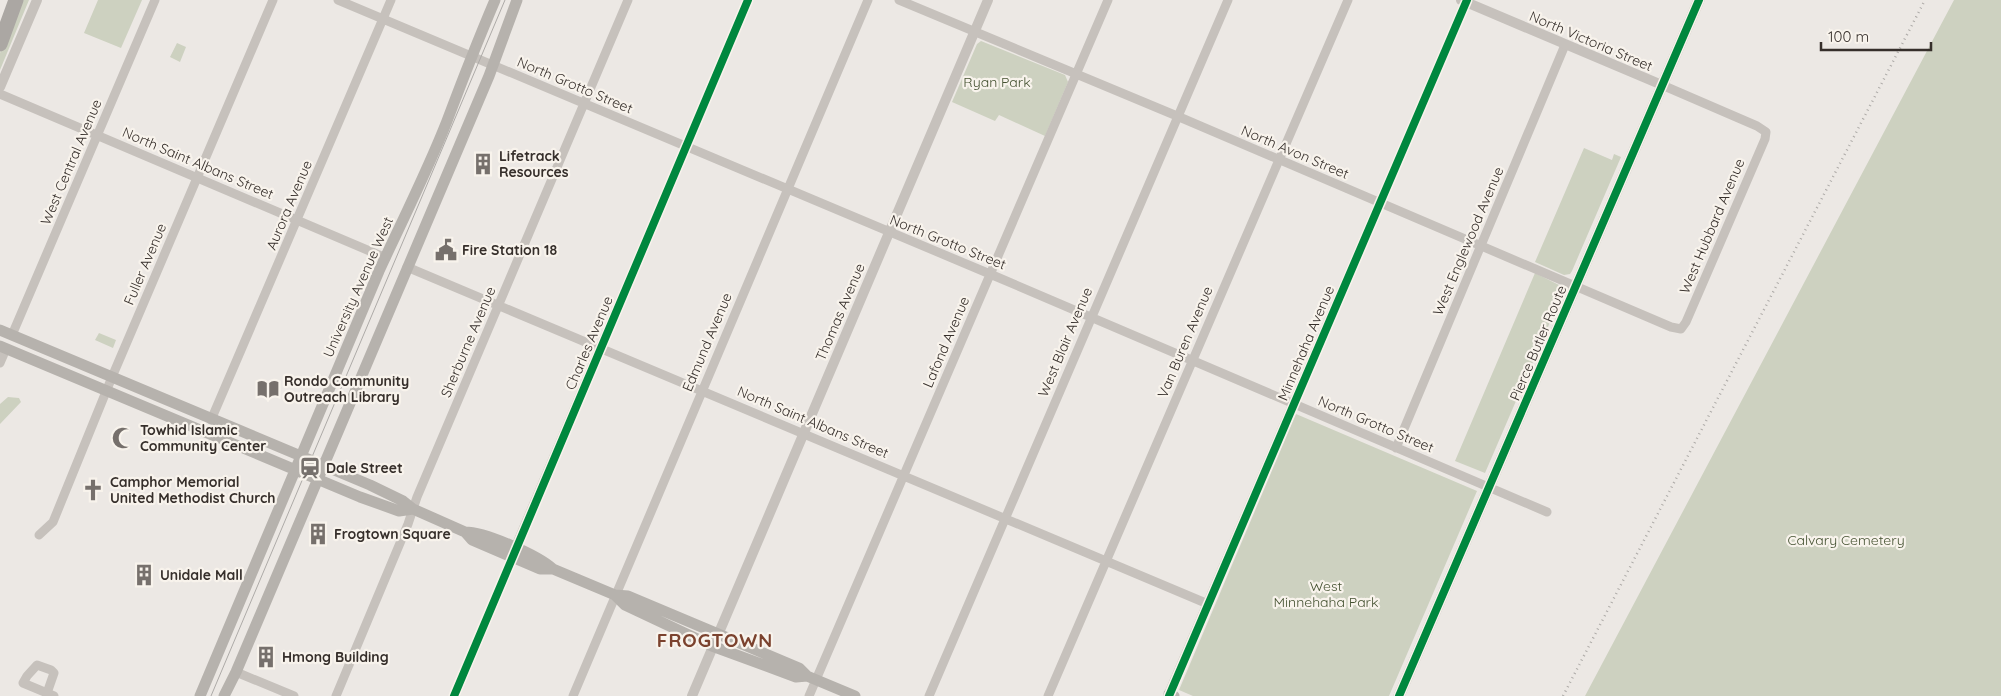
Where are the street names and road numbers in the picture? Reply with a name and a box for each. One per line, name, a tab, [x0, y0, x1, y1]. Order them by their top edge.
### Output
street label: North Victoria Street	[1527, 7, 1656, 75]
street label: North Grotto Street	[515, 53, 636, 118]
street label: West Central Avenue	[36, 96, 106, 228]
street label: North Avon Street	[1238, 121, 1352, 183]
street label: North Saint Albans Street	[120, 123, 277, 203]
street label: West Hubbard Avenue	[1675, 156, 1749, 296]
street label: Aurora Avenue	[262, 157, 316, 253]
street label: West Englewood Avenue	[1429, 164, 1508, 318]
street label: North Grotto Street	[887, 210, 1009, 274]
street label: University Avenue West	[319, 214, 397, 360]
street label: Fuller Avenue	[120, 220, 170, 308]
street label: Thomas Avenue	[811, 260, 869, 364]
street label: Pierce Butler Route	[1506, 282, 1570, 403]
street label: Van Buren Avenue	[1153, 283, 1217, 400]
street label: Minnehaha Avenue	[1274, 283, 1338, 403]
street label: Sherburne Avenue	[437, 284, 500, 400]
street label: West Blair Avenue	[1034, 284, 1096, 399]
street label: Edmund Avenue	[678, 290, 736, 394]
street label: Charles Avenue	[561, 293, 617, 393]
street label: Lafond Avenue	[919, 294, 973, 390]
street label: North Saint Albans Street	[735, 382, 892, 462]
street label: North Grotto Street	[1316, 392, 1437, 457]

